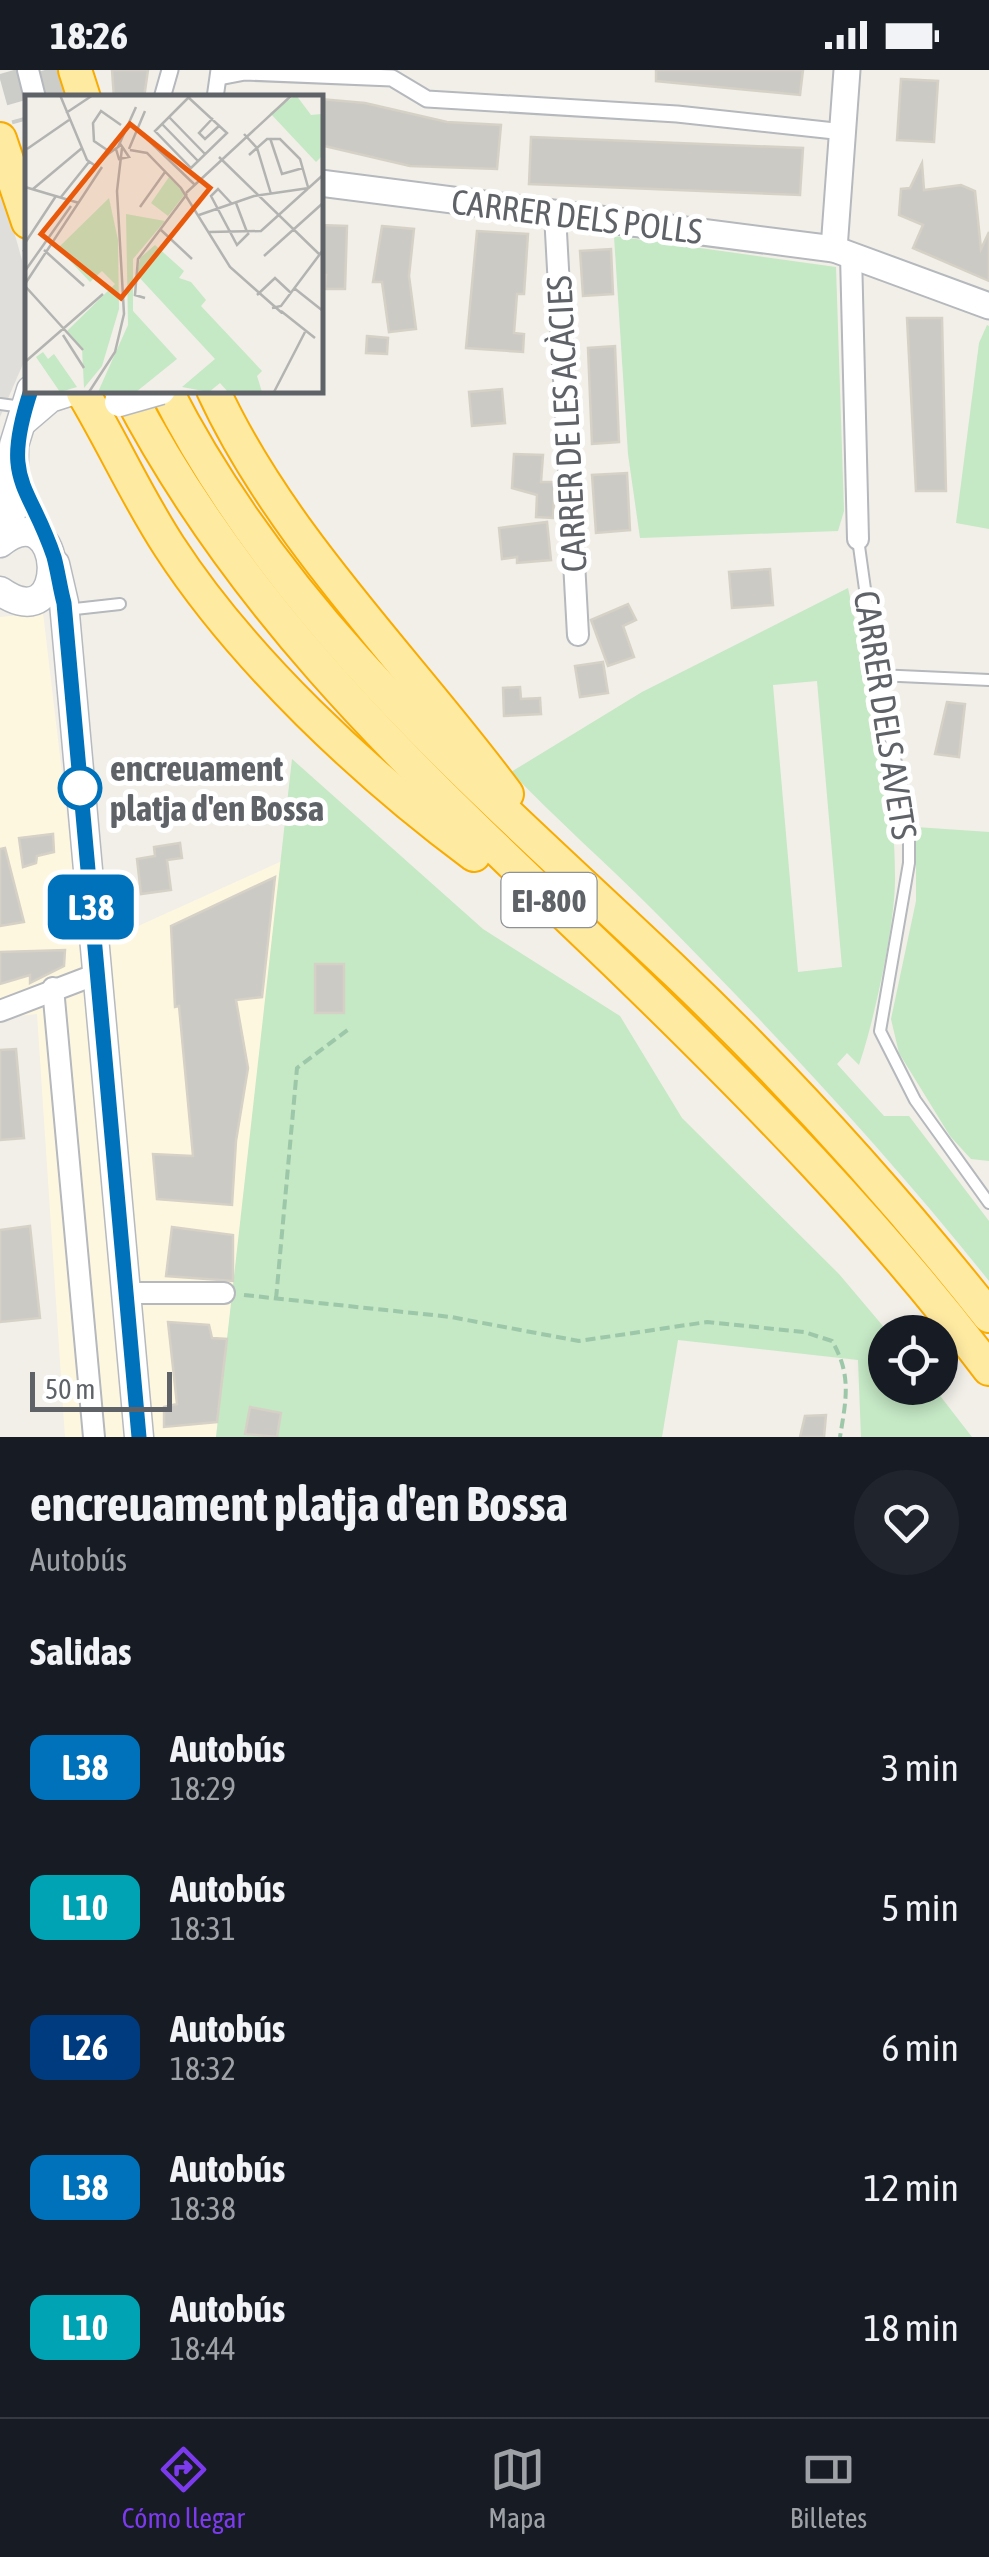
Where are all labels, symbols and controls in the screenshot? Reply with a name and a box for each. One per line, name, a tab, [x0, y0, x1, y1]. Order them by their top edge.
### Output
text: 18:26	[50, 14, 128, 57]
inset map	[25, 95, 322, 392]
street label: CARRER DELS POLLS	[449, 181, 705, 251]
street label: CARRER DE LES ACÀCIES	[538, 275, 594, 573]
street label: CARRER DELS AVETS	[847, 588, 925, 842]
place label: encreuament platja d'en Bossa	[110, 748, 324, 828]
marker: encreuament platja d'en Bossa	[59, 767, 101, 809]
road number: EI-800	[502, 873, 596, 927]
line badge: L38	[34, 874, 148, 940]
text: L38	[68, 887, 114, 927]
map controls	[868, 1315, 958, 1405]
button: locate	[868, 1315, 958, 1405]
scale bar	[30, 1367, 172, 1412]
text: 50 m	[45, 1373, 95, 1405]
button: heart	[854, 1470, 959, 1575]
text: encreuament platja d'en Bossa	[30, 1476, 568, 1531]
text: Autobús	[30, 1541, 127, 1578]
text: Salidas	[30, 1630, 132, 1673]
text: Autobús	[170, 1727, 285, 1770]
text: 3 min	[881, 1746, 959, 1789]
text: L38	[62, 1747, 108, 1787]
text: 18:29	[170, 1770, 236, 1807]
text: Autobús	[170, 1867, 285, 1910]
text: 5 min	[881, 1886, 959, 1929]
text: L10	[62, 1887, 108, 1927]
text: 18:31	[170, 1910, 236, 1947]
text: Autobús	[170, 2007, 285, 2050]
text: 6 min	[881, 2026, 959, 2069]
text: L26	[62, 2027, 108, 2067]
text: 18:32	[170, 2050, 236, 2087]
text: Autobús	[170, 2147, 285, 2190]
text: 12 min	[864, 2166, 959, 2209]
text: L38	[62, 2167, 108, 2207]
text: 18:38	[170, 2190, 236, 2227]
text: Autobús	[170, 2287, 285, 2330]
text: 18 min	[864, 2306, 959, 2349]
text: L10	[62, 2307, 108, 2347]
text: 18:44	[170, 2330, 236, 2367]
tab: Cómo llegar	[122, 2442, 245, 2534]
tab: Mapa	[488, 2442, 546, 2534]
tab: Billetes	[790, 2442, 867, 2534]

